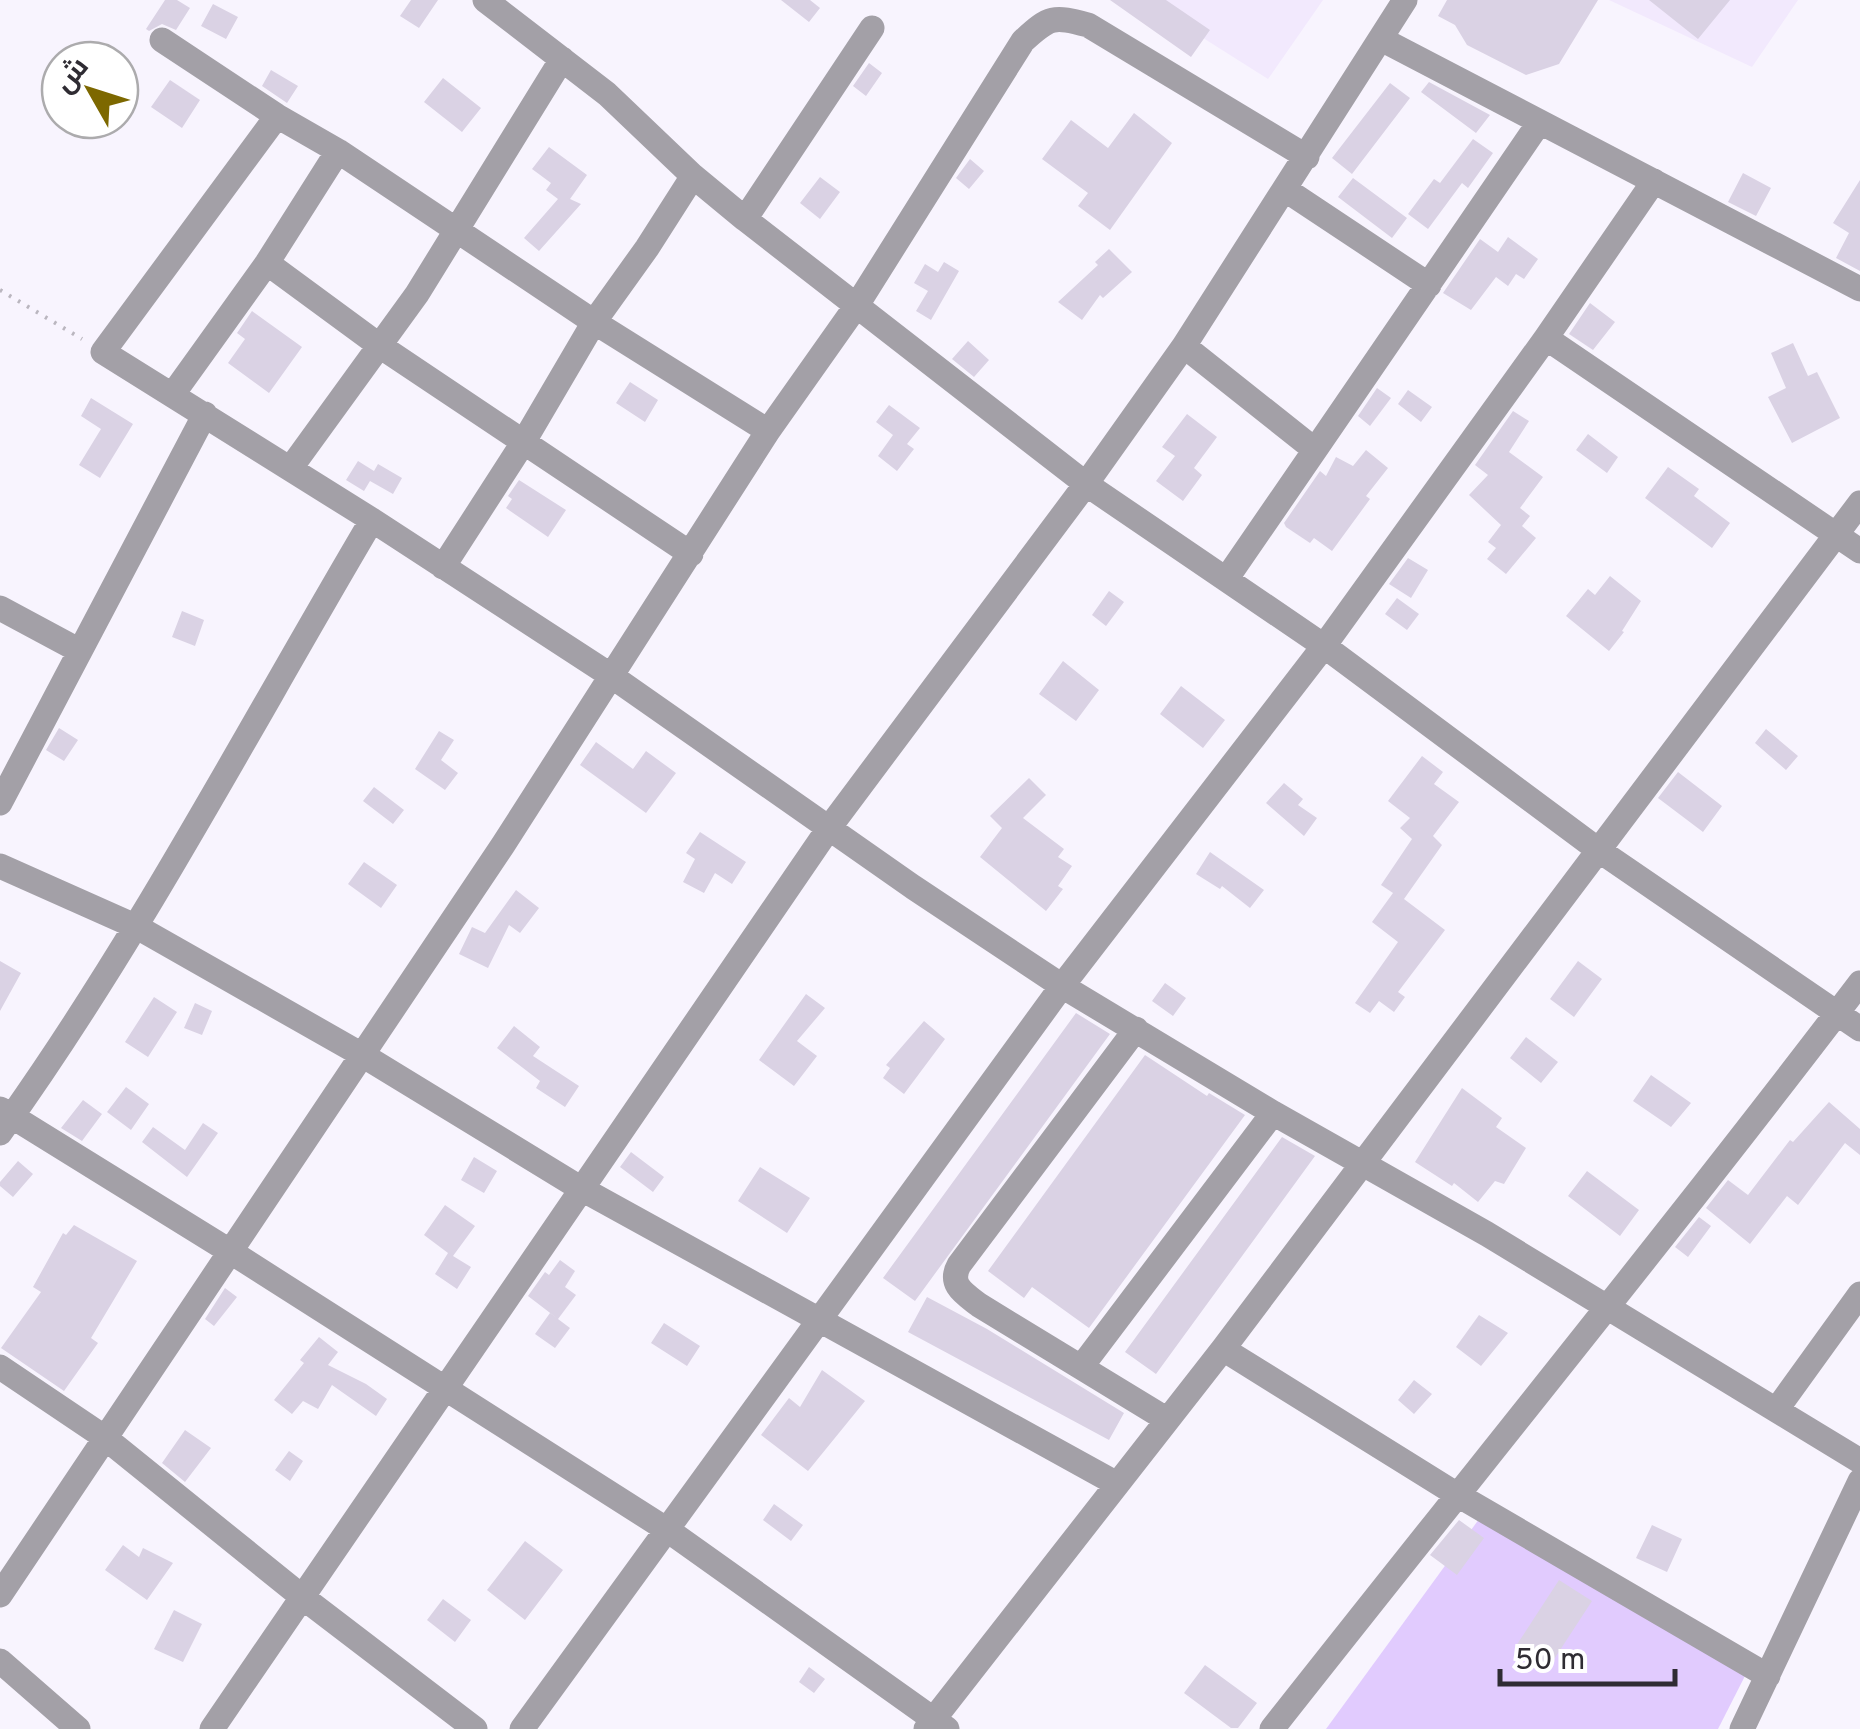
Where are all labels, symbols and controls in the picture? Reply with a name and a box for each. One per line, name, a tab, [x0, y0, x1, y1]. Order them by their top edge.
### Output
north arrow	[40, 40, 140, 140]
text: ش	[48, 51, 98, 101]
scale bar	[1500, 1624, 1675, 1686]
text: 50 m	[1515, 1643, 1585, 1680]

